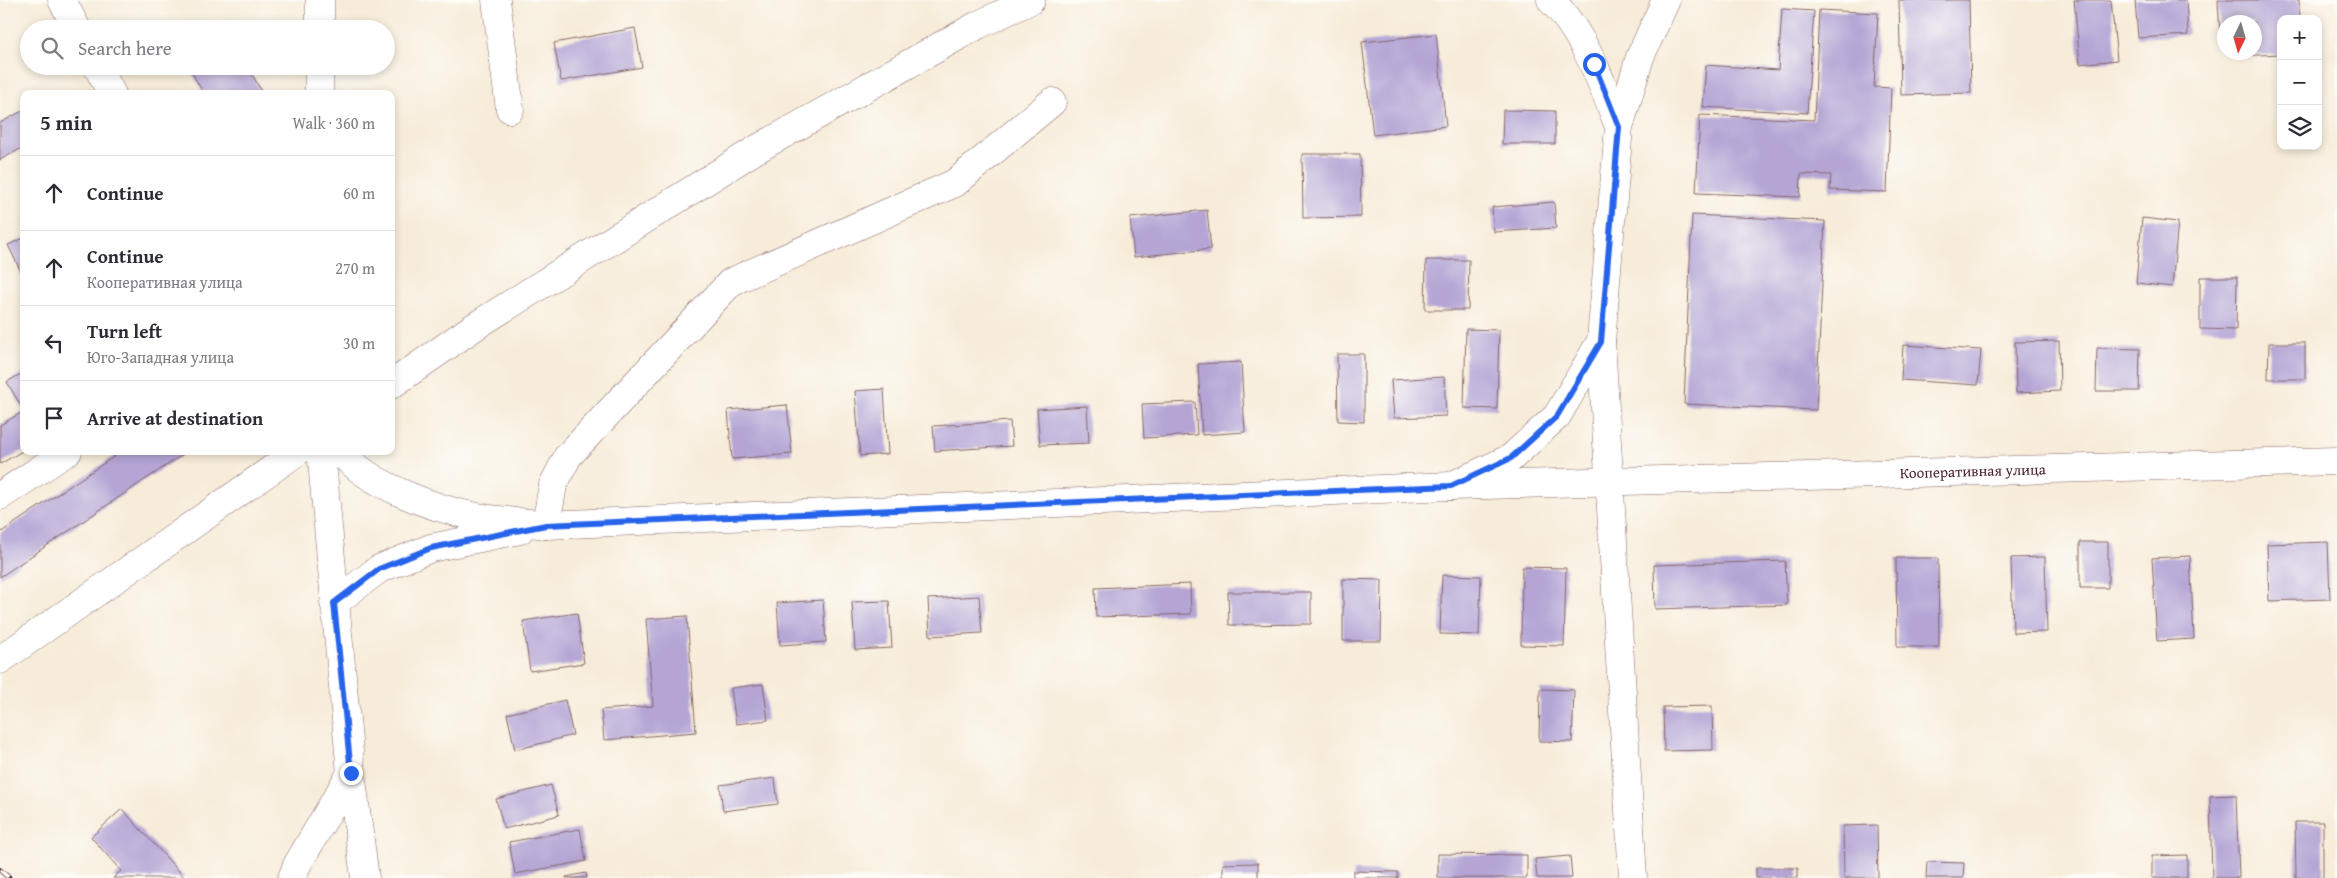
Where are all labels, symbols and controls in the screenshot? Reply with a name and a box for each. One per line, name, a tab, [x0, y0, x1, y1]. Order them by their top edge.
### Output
north arrow	[2217, 15, 2262, 60]
map controls	[2277, 15, 2322, 150]
button: +	[2277, 15, 2322, 60]
search box	[20, 20, 395, 75]
icon: search	[38, 34, 66, 62]
text: Search here	[78, 34, 172, 62]
route start	[1583, 53, 1606, 76]
button: −	[2277, 60, 2322, 105]
button: layers	[2277, 105, 2322, 150]
text: 5 min	[40, 107, 92, 138]
text: Walk · 360 m	[292, 111, 375, 135]
icon: ahead	[40, 179, 68, 207]
text: Continue	[87, 179, 164, 207]
text: 60 m	[343, 181, 375, 205]
text: Continue	[87, 242, 164, 270]
icon: ahead	[40, 254, 68, 282]
text: 270 m	[335, 256, 375, 280]
text: Кооперативная улица	[87, 270, 243, 294]
text: Turn left	[87, 317, 162, 345]
icon: left	[40, 329, 68, 357]
text: 30 m	[343, 331, 375, 355]
text: Юго-Западная улица	[87, 345, 234, 369]
icon: arrive	[40, 404, 68, 432]
text: Arrive at destination	[87, 404, 263, 432]
street label: Кооперативная улица	[1899, 458, 2047, 483]
route end	[340, 762, 363, 785]

